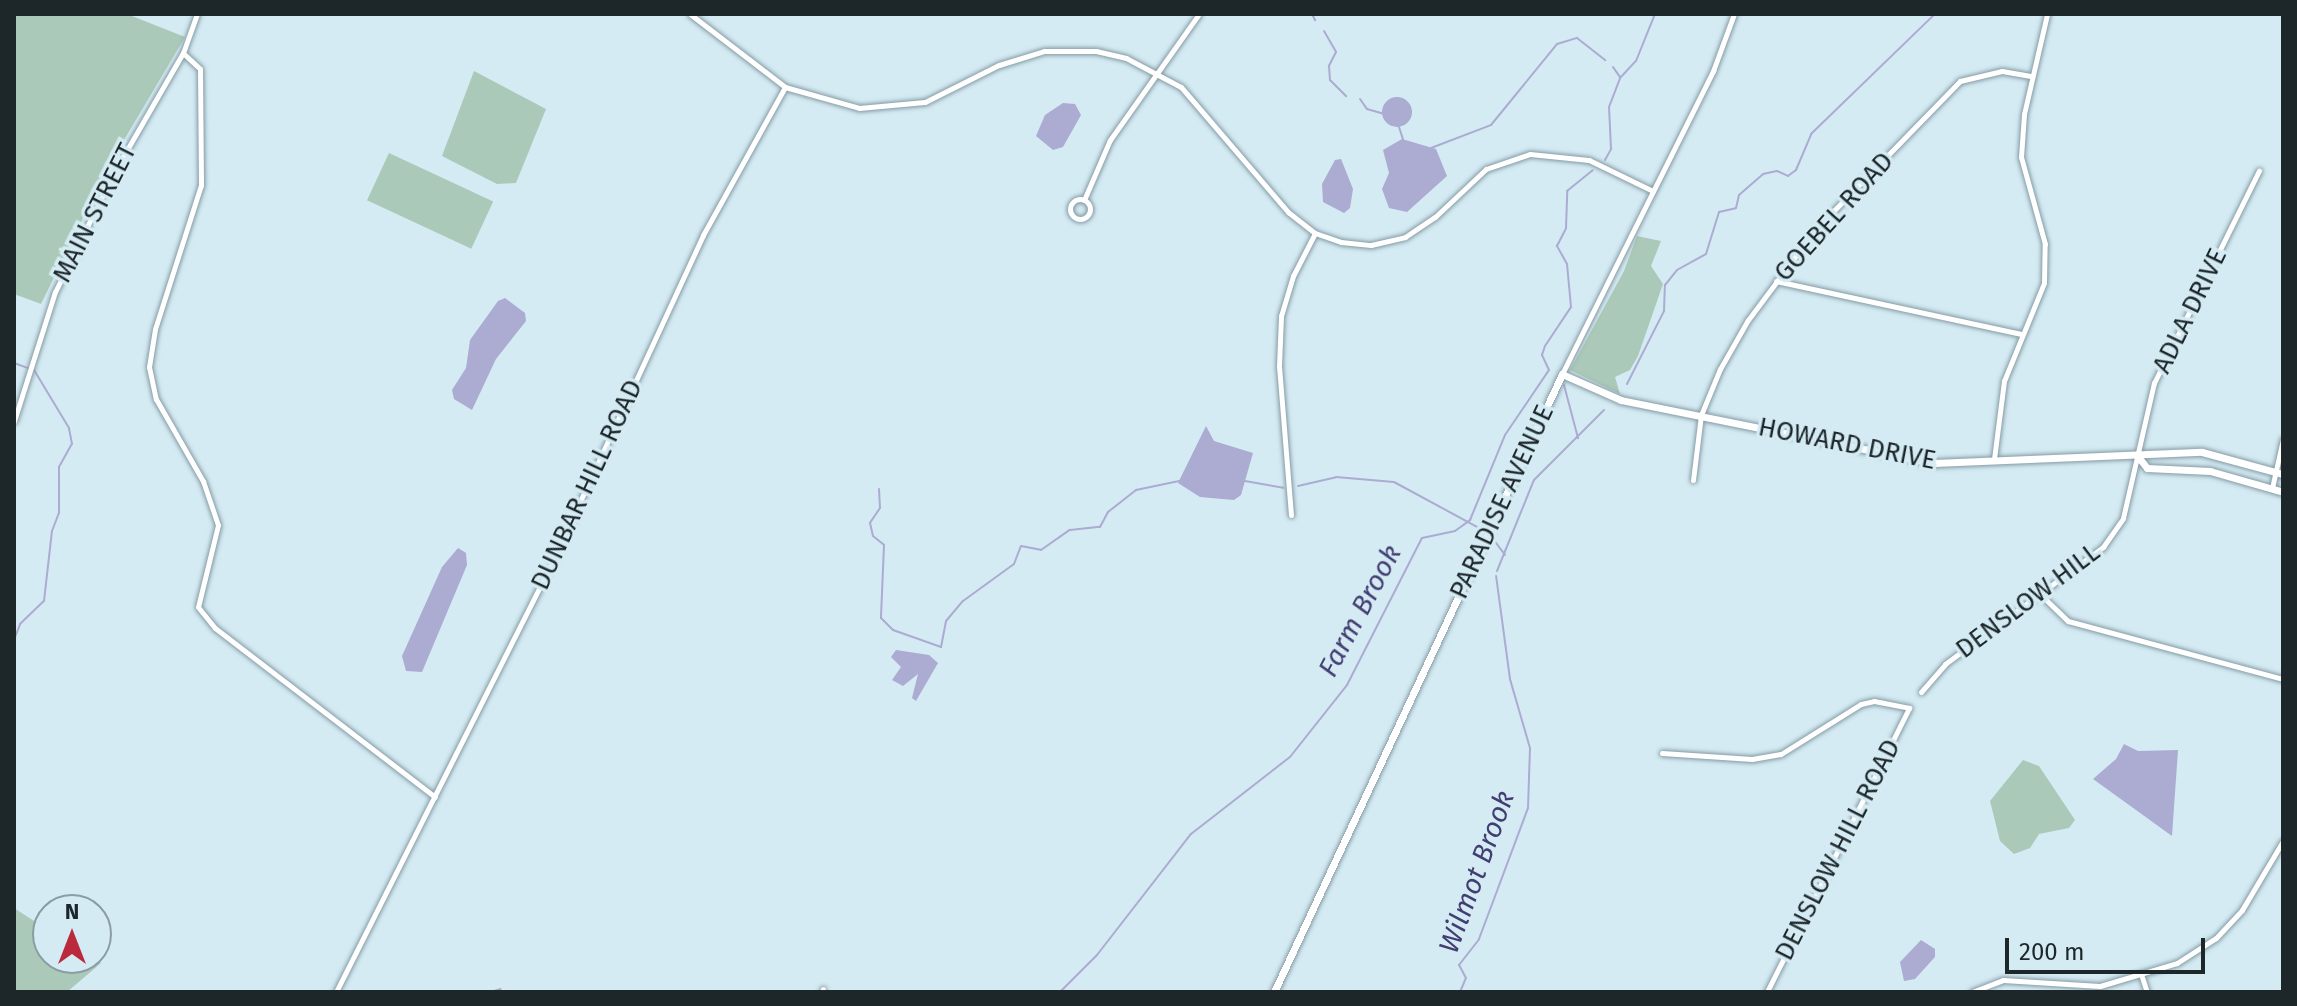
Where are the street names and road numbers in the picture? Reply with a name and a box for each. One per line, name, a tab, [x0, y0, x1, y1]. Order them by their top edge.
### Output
street label: MAIN STREET	[47, 138, 143, 288]
street label: GOEBEL ROAD	[1768, 146, 1900, 288]
street label: ADLA DRIVE	[2146, 244, 2234, 378]
street label: DUNBAR HILL ROAD	[525, 375, 649, 595]
street label: PARADISE AVENUE	[1443, 400, 1561, 604]
street label: HOWARD DRIVE	[1756, 412, 1938, 476]
street label: DENSLOW HILL	[1950, 537, 2106, 665]
street label: DENSLOW HILL ROAD	[1769, 734, 1907, 966]

